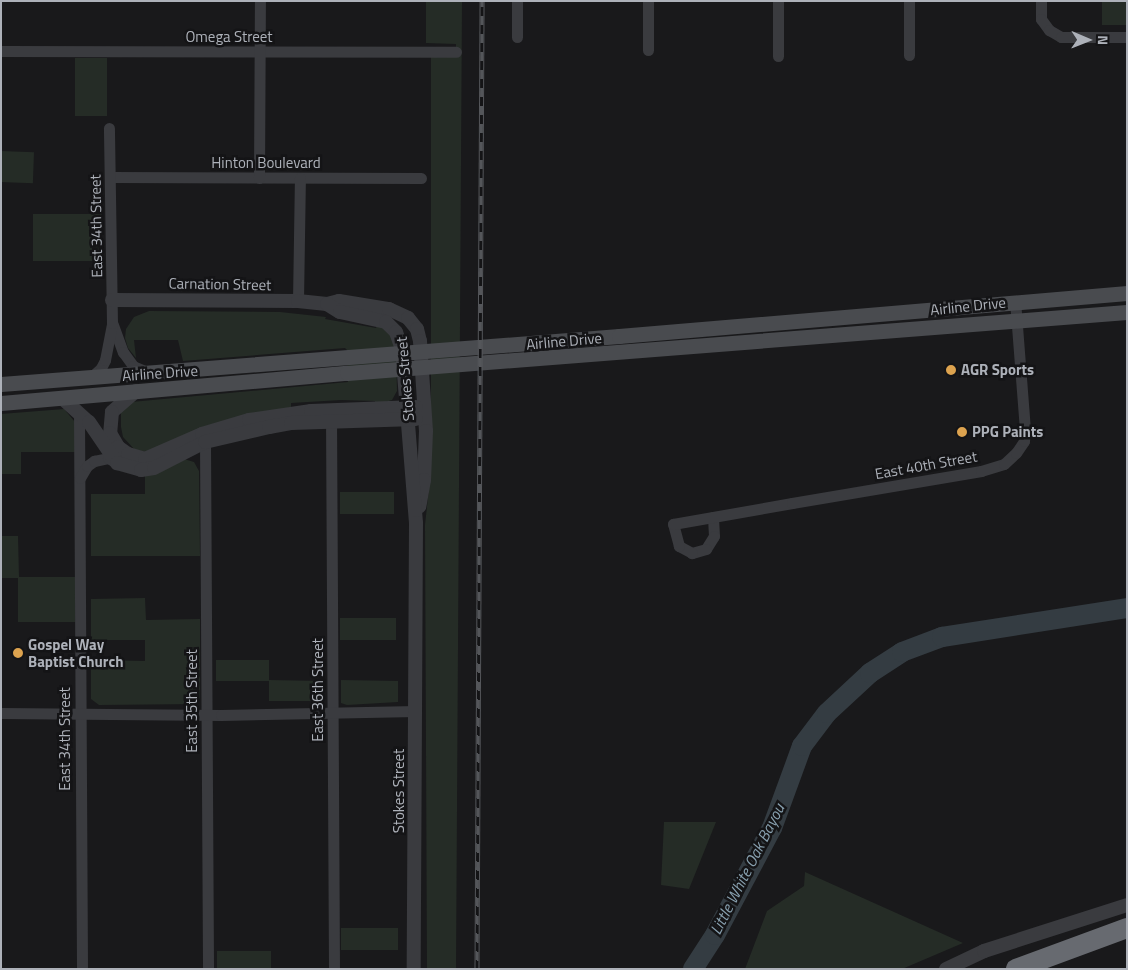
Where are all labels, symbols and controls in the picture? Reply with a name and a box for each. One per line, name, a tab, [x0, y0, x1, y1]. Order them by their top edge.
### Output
north arrow	[1063, 15, 1113, 65]
street label: Omega Street	[185, 28, 273, 46]
text: N	[1093, 35, 1114, 45]
street label: Hinton Boulevard	[211, 154, 321, 172]
street label: East 34th Street	[86, 174, 106, 278]
street label: Carnation Street	[168, 274, 272, 294]
street label: Airline Drive	[929, 293, 1007, 319]
street label: Airline Drive	[525, 329, 603, 353]
street label: Stokes Street	[392, 336, 418, 422]
street label: Airline Drive	[122, 361, 198, 385]
place label: AGR Sports	[961, 361, 1034, 379]
marker: AGR Sports	[945, 364, 957, 376]
place label: PPG Paints	[972, 423, 1043, 441]
marker: PPG Paints	[956, 426, 968, 438]
street label: East 40th Street	[874, 447, 978, 483]
place label: Gospel Way Baptist Church	[28, 635, 123, 670]
street label: East 36th Street	[309, 638, 327, 742]
marker: Gospel Way Baptist Church	[12, 647, 24, 659]
street label: East 35th Street	[183, 649, 201, 753]
street label: East 34th Street	[56, 687, 74, 791]
street label: Stokes Street	[390, 749, 408, 833]
water label: Little White Oak Bayou	[706, 800, 788, 938]

